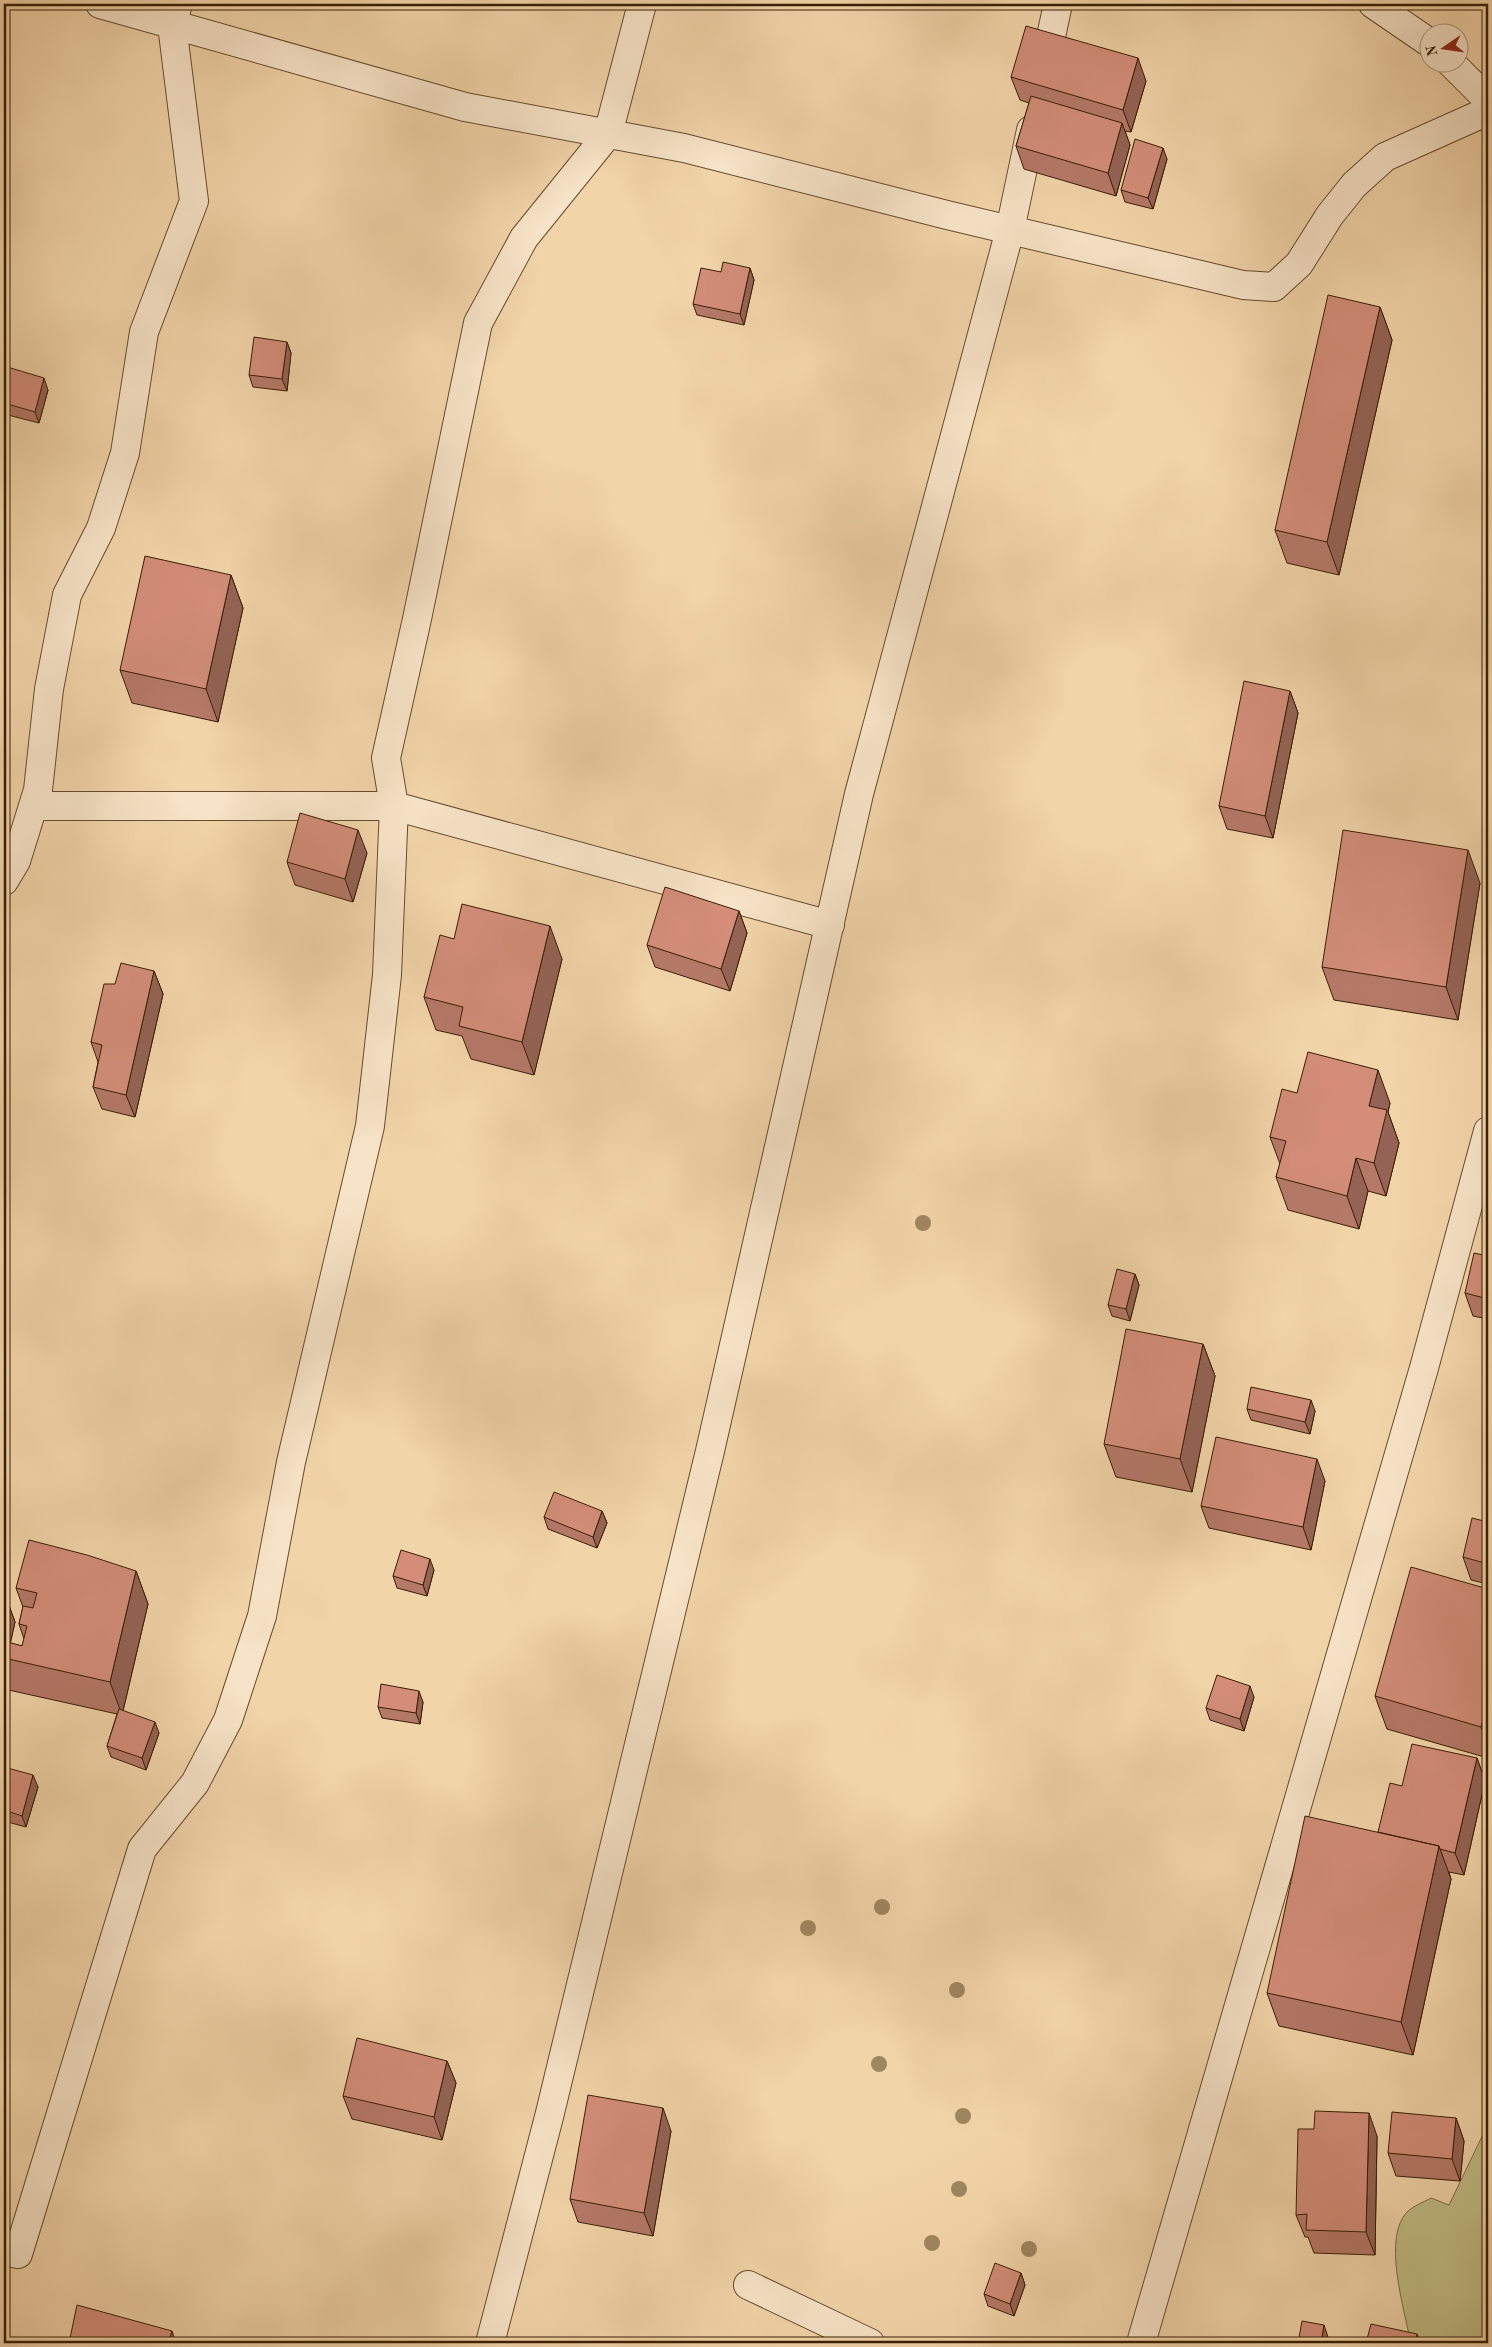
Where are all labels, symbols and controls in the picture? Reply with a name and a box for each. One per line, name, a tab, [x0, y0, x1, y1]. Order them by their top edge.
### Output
north arrow	[1420, 22, 1470, 72]
text: N	[1424, 44, 1440, 57]

